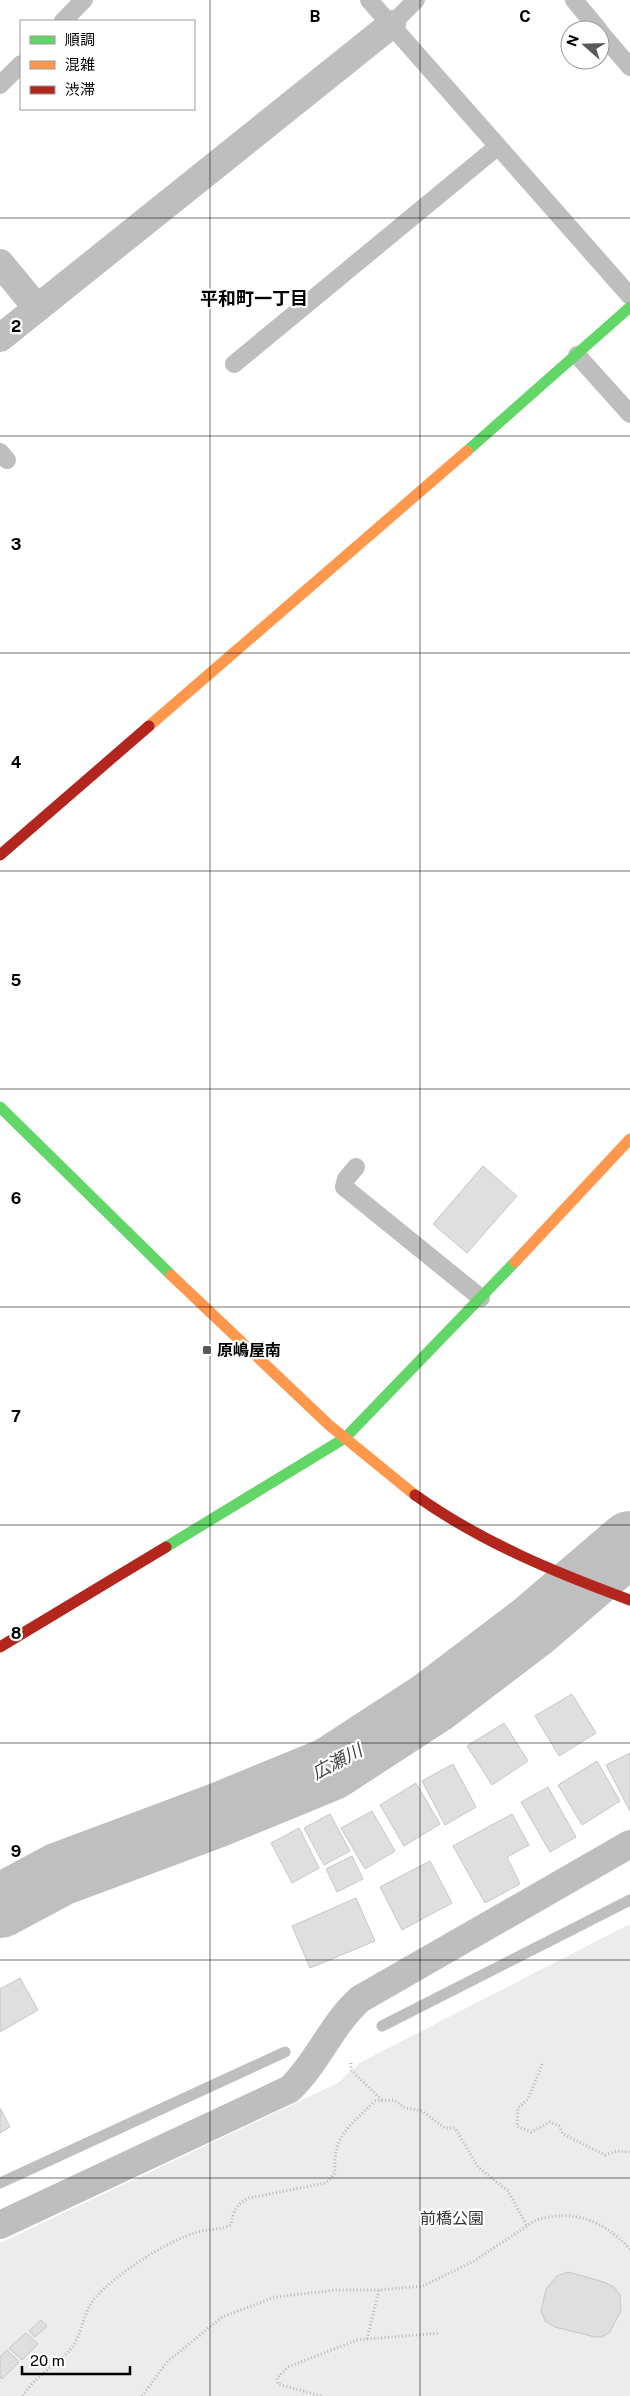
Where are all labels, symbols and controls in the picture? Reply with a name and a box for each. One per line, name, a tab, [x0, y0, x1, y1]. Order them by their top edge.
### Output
text: B	[310, 7, 321, 26]
text: C	[519, 7, 531, 26]
legend	[20, 20, 195, 110]
north arrow	[560, 20, 610, 70]
text: 順調	[65, 31, 95, 48]
text: N	[563, 33, 582, 48]
text: 混雑	[65, 56, 95, 73]
text: 渋滞	[65, 81, 95, 98]
district label: 平和町一丁目	[200, 288, 308, 309]
text: 2	[11, 317, 21, 336]
text: 3	[11, 535, 21, 554]
text: 4	[11, 753, 22, 772]
text: 5	[11, 971, 22, 990]
text: 6	[11, 1189, 21, 1208]
place label: 原嶋屋南	[217, 1341, 281, 1360]
marker: 原嶋屋南	[201, 1344, 213, 1356]
text: 7	[11, 1407, 21, 1426]
text: 8	[11, 1624, 22, 1643]
water label: 広瀬川	[308, 1739, 367, 1784]
text: 9	[11, 1842, 21, 1861]
park label: 前橋公園	[420, 2209, 484, 2228]
scale bar	[22, 2344, 130, 2376]
text: 20 m	[30, 2352, 65, 2369]

